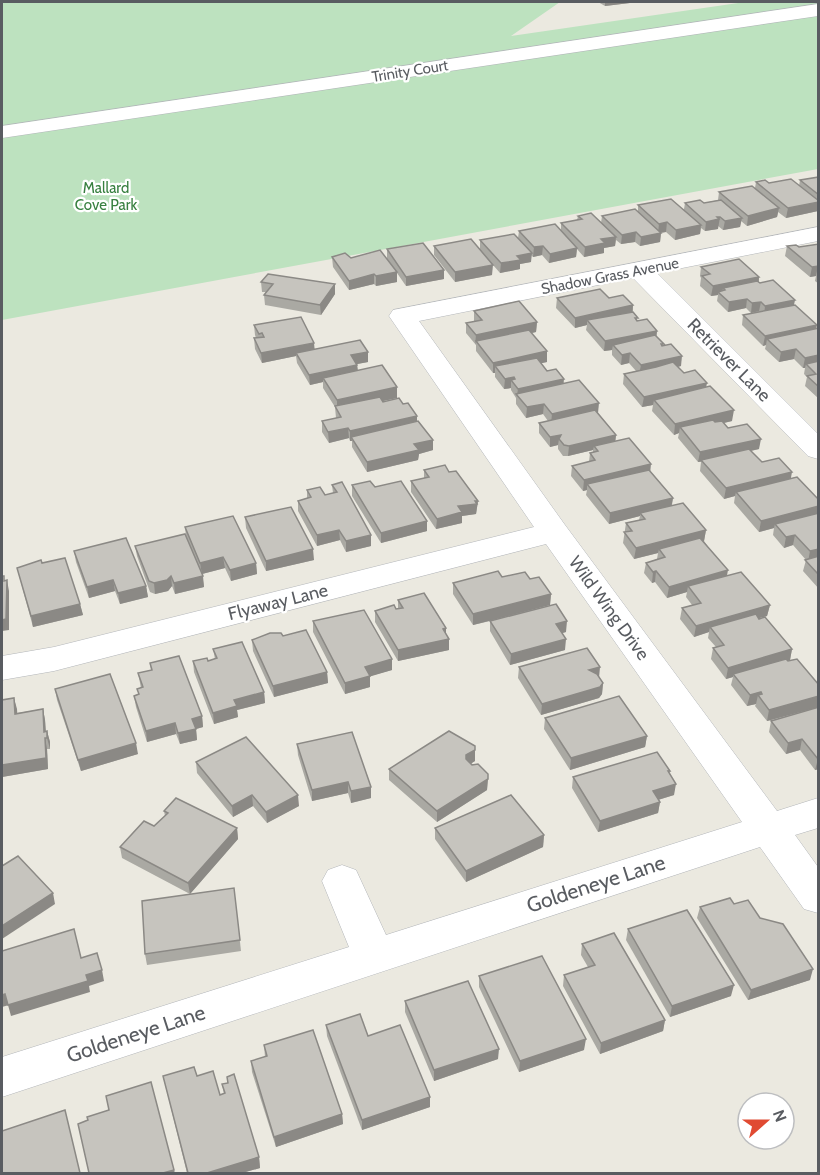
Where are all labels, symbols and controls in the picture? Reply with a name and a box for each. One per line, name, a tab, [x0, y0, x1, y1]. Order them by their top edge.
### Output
street label: Trinity Court	[371, 56, 449, 86]
park label: Mallard Cove Park	[75, 179, 138, 214]
street label: Shadow Grass Avenue	[540, 254, 681, 298]
street label: Retriever Lane	[683, 314, 775, 406]
street label: Wild Wing Drive	[564, 552, 654, 664]
street label: Flyaway Lane	[226, 579, 330, 625]
street label: Goldeneye Lane	[523, 849, 668, 918]
street label: Goldeneye Lane	[63, 999, 208, 1068]
north arrow	[736, 1091, 796, 1151]
text: N	[769, 1107, 790, 1124]

